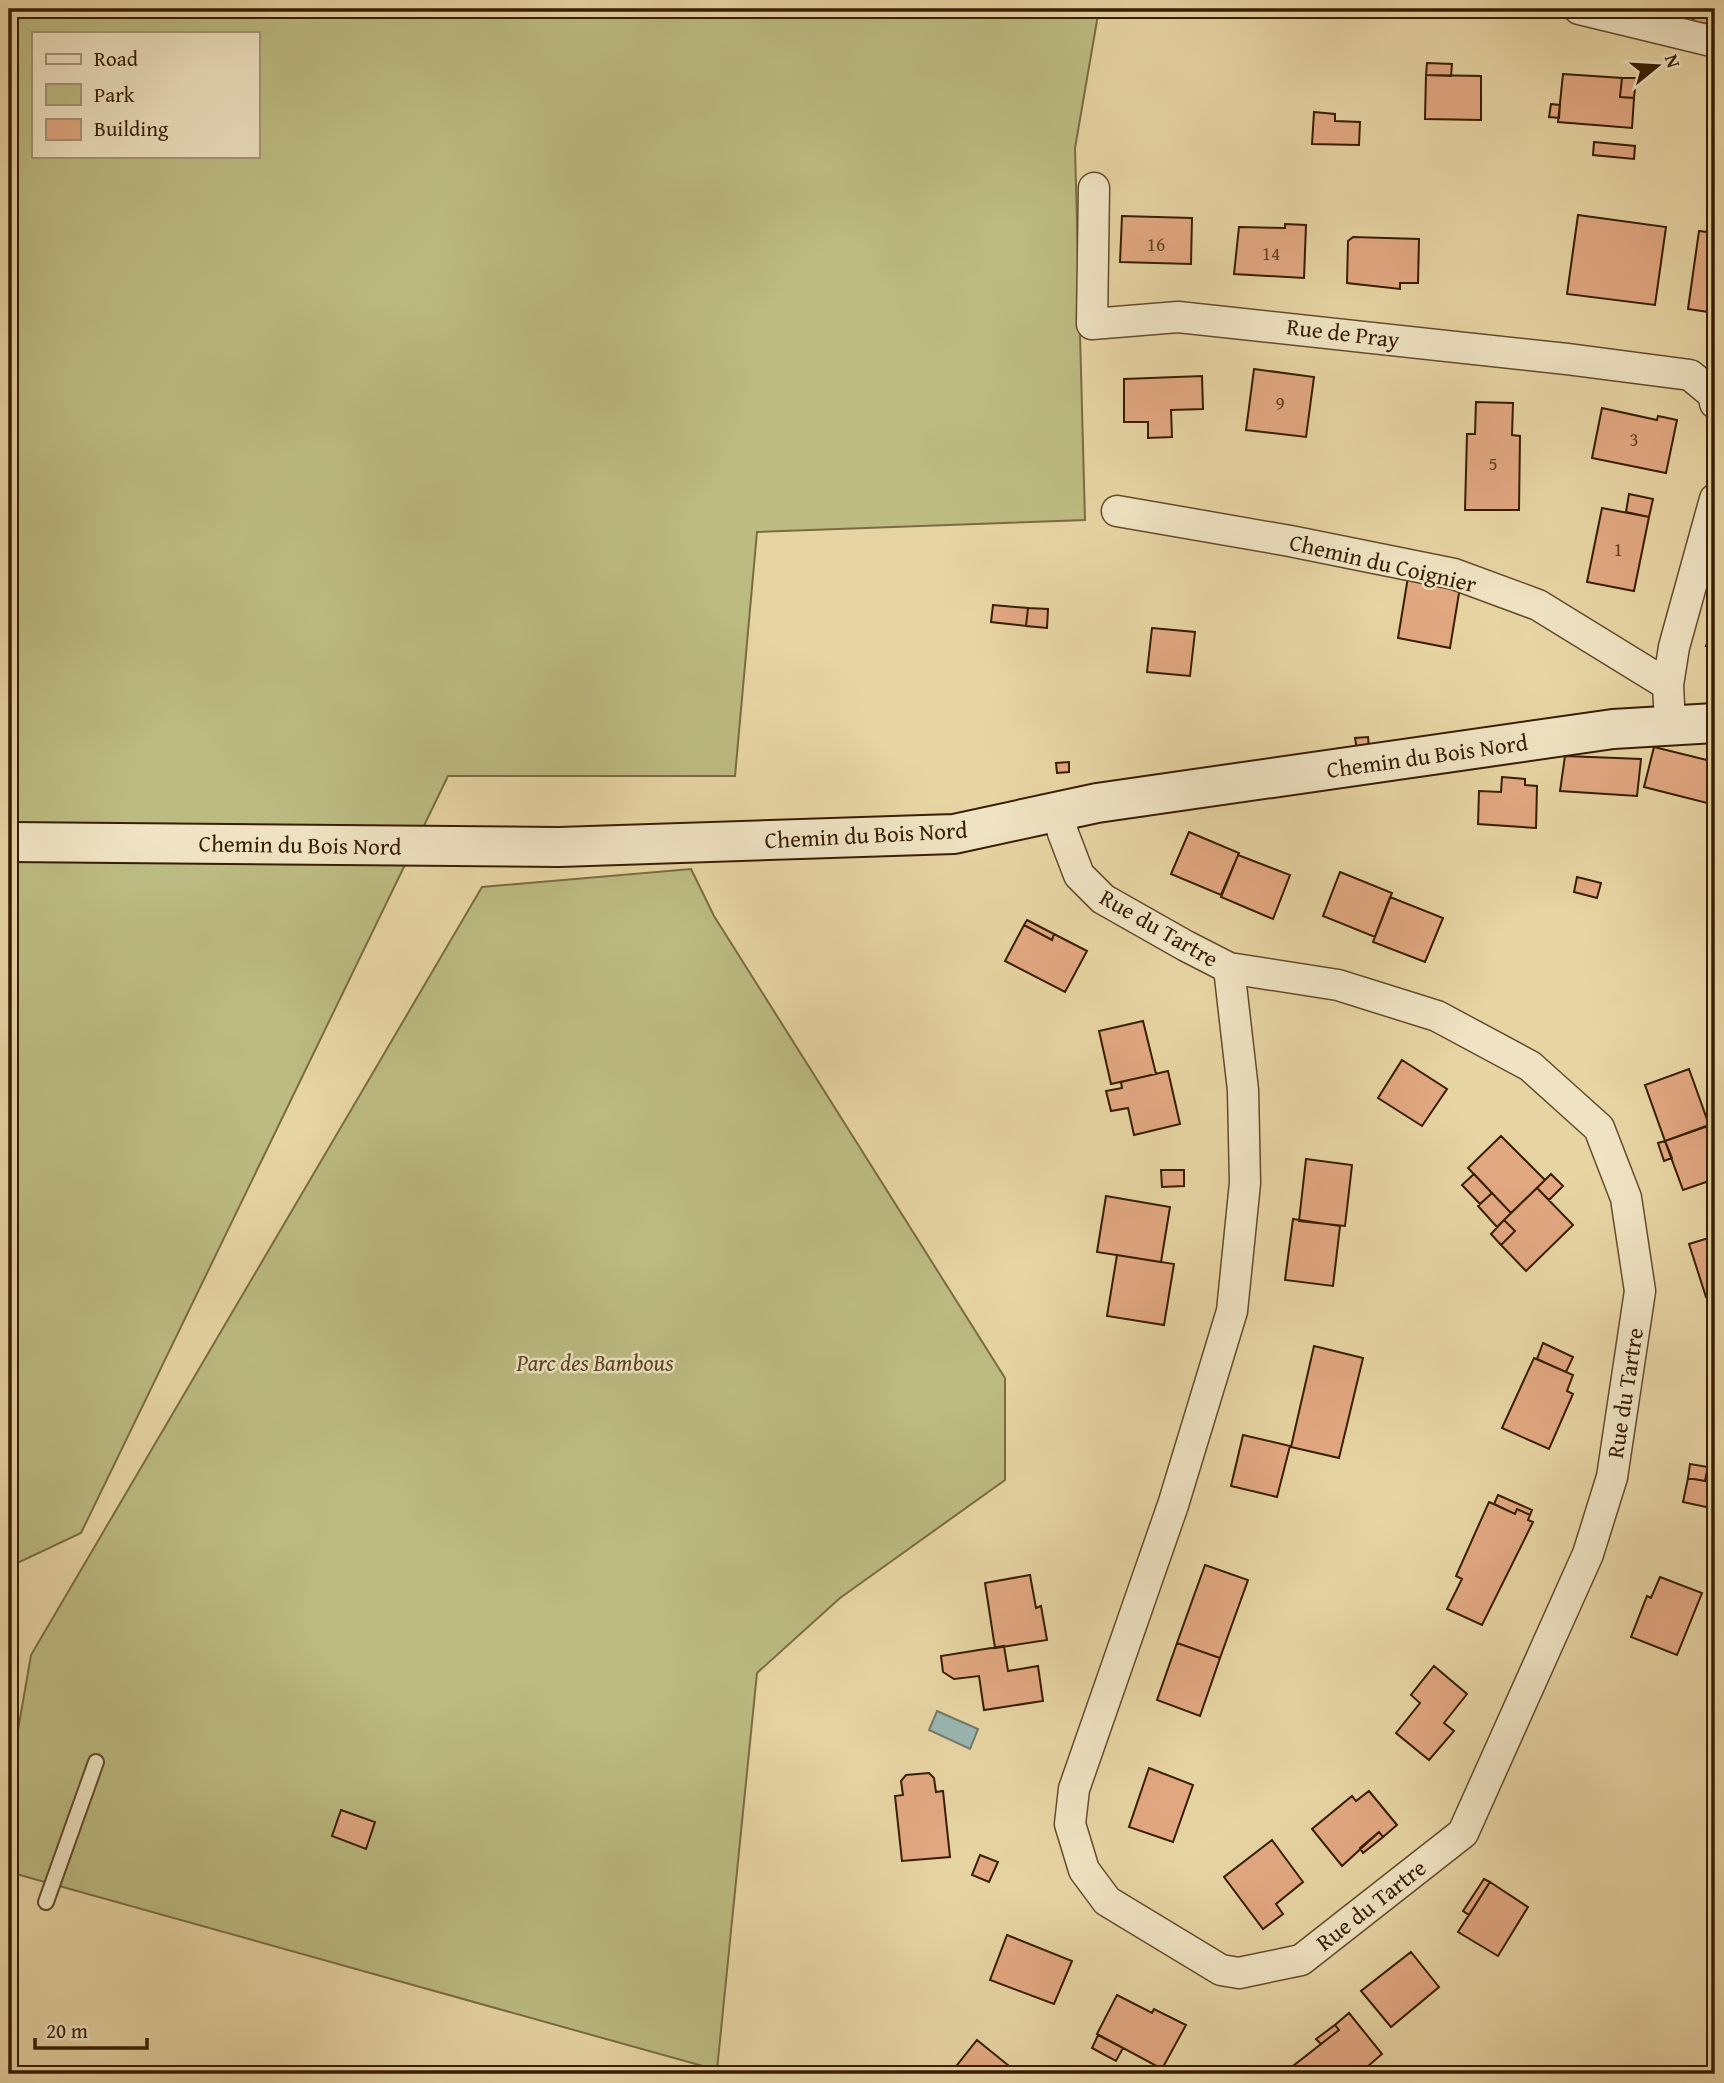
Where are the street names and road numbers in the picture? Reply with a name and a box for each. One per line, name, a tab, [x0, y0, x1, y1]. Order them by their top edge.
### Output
street label: Rue de Pray	[1285, 309, 1402, 356]
street label: Chemin du Coignier	[1286, 525, 1480, 600]
street label: Chemin du Bois Nord	[1324, 725, 1530, 786]
street label: Chemin du Bois Nord	[764, 813, 969, 856]
street label: Chemin du Bois Nord	[198, 826, 402, 863]
street label: Rue du Tartre	[1094, 880, 1225, 975]
street label: Rue du Tartre	[1598, 1325, 1651, 1461]
street label: Rue du Tartre	[1309, 1851, 1433, 1958]

